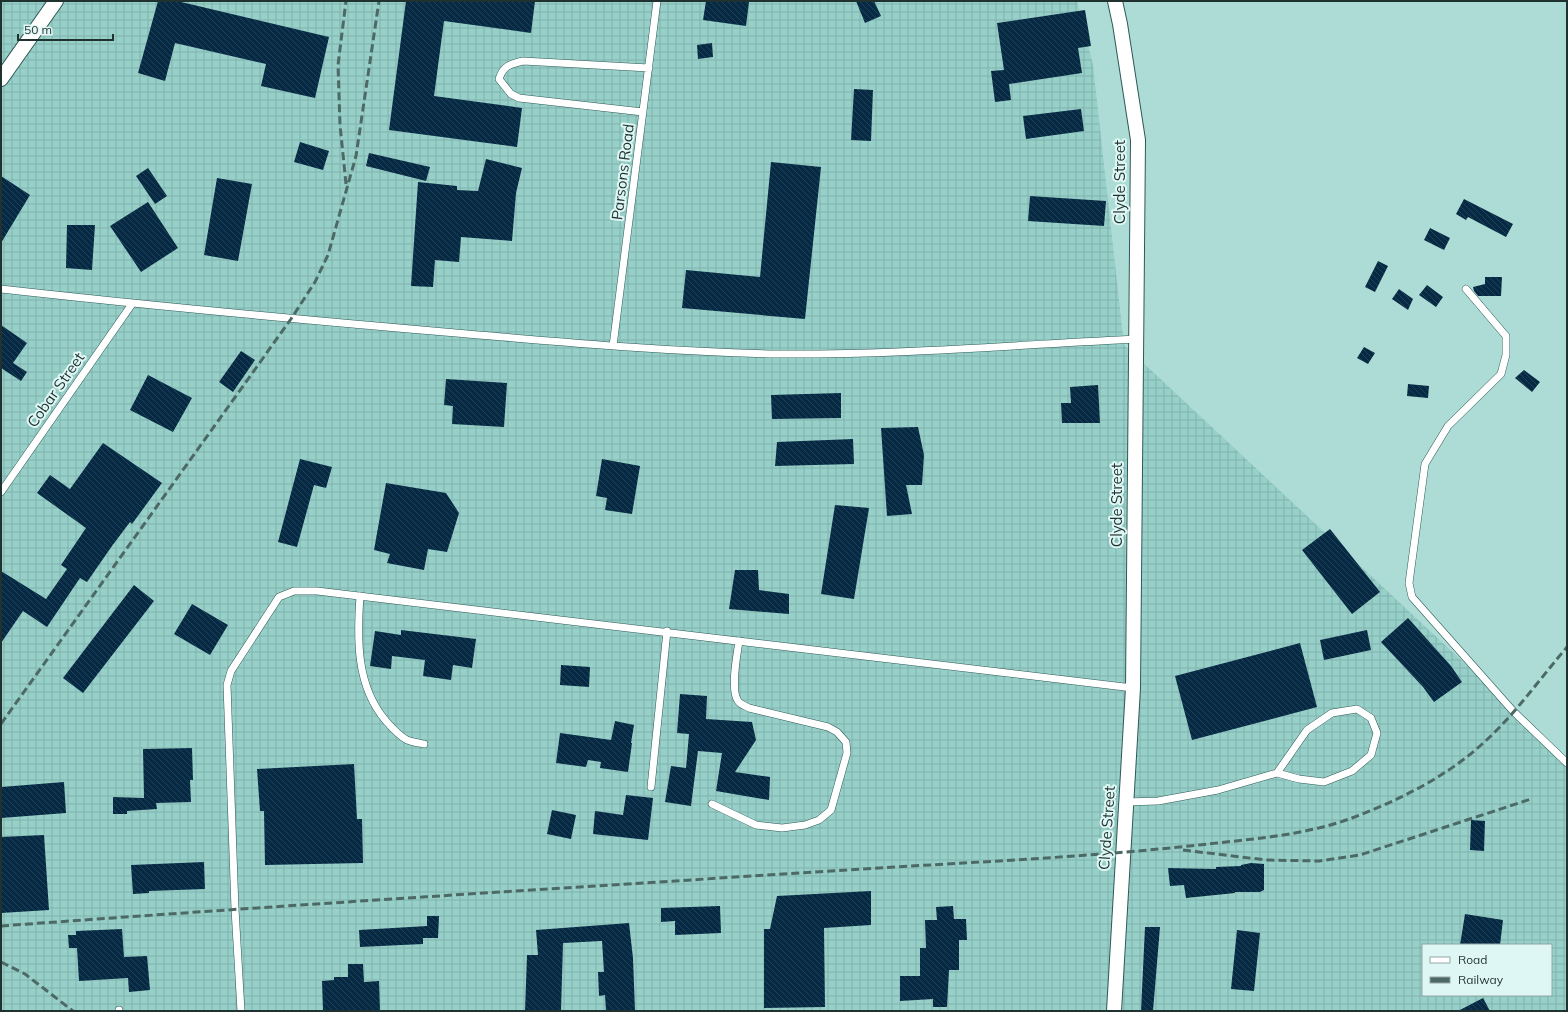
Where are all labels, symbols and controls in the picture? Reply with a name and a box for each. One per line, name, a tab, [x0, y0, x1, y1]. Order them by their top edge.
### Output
scale bar	[18, 16, 113, 42]
text: 50 m	[24, 22, 52, 37]
street label: Parsons Road	[607, 123, 638, 221]
street label: Clyde Street	[1110, 140, 1129, 224]
street label: Cobar Street	[23, 349, 88, 431]
street label: Clyde Street	[1107, 463, 1126, 547]
street label: Clyde Street	[1094, 785, 1119, 871]
legend	[1422, 944, 1552, 996]
text: Road	[1458, 952, 1487, 967]
text: Railway	[1458, 972, 1504, 987]

